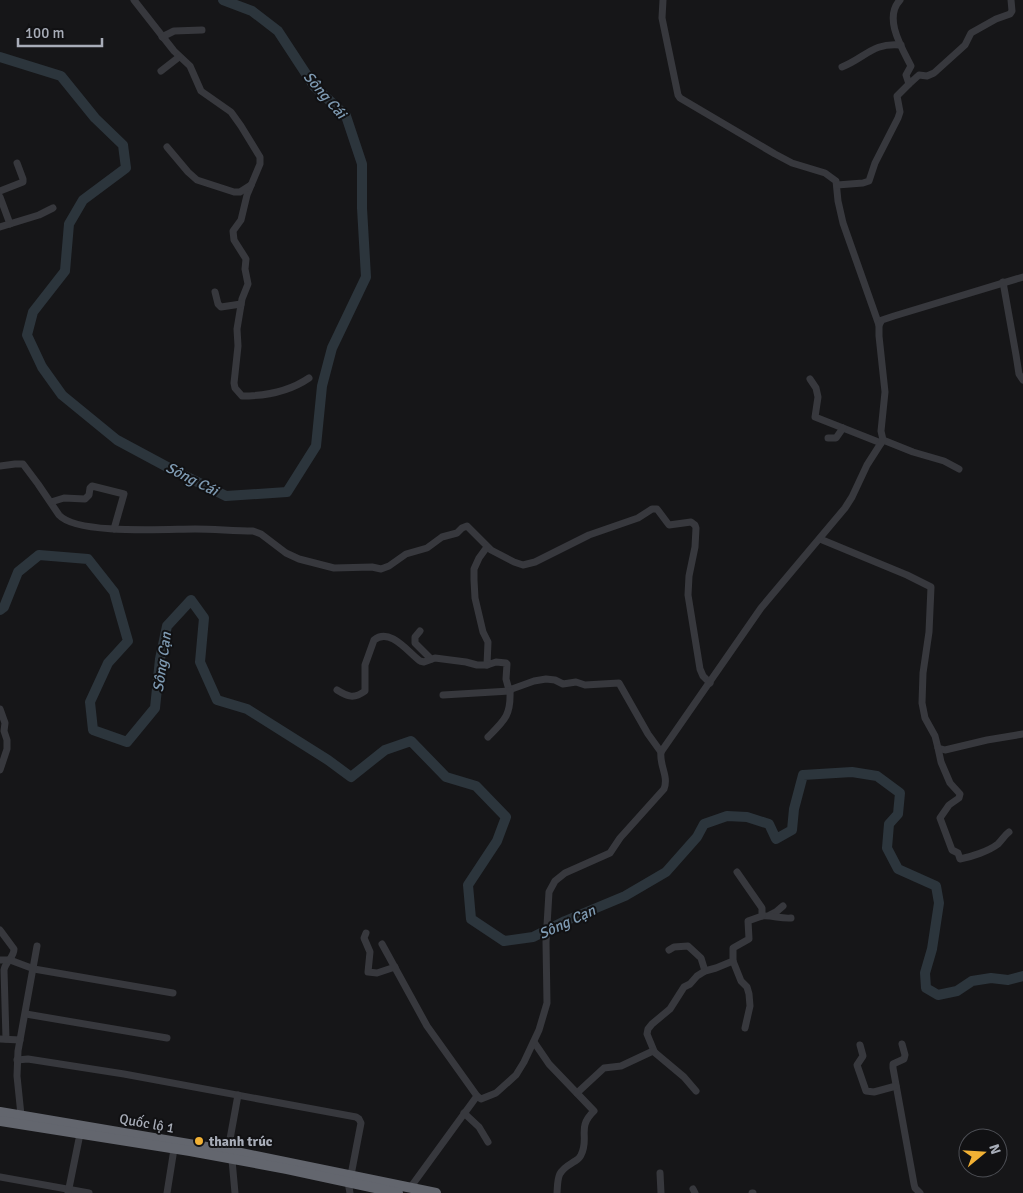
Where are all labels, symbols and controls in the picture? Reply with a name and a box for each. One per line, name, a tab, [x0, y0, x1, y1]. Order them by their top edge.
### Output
scale bar	[18, 15, 101, 47]
text: 100 m	[25, 24, 65, 42]
water label: Sông Cái	[300, 68, 351, 124]
water label: Sông Cái	[163, 458, 223, 501]
water label: Sông Cạn	[149, 630, 175, 693]
water label: Sông Cạn	[536, 901, 599, 943]
street label: Quốc lộ 1	[118, 1110, 176, 1137]
north arrow	[958, 1128, 1008, 1178]
place label: thanh trúc	[208, 1133, 273, 1150]
marker: thanh trúc	[193, 1135, 205, 1147]
text: N	[985, 1142, 1004, 1156]

